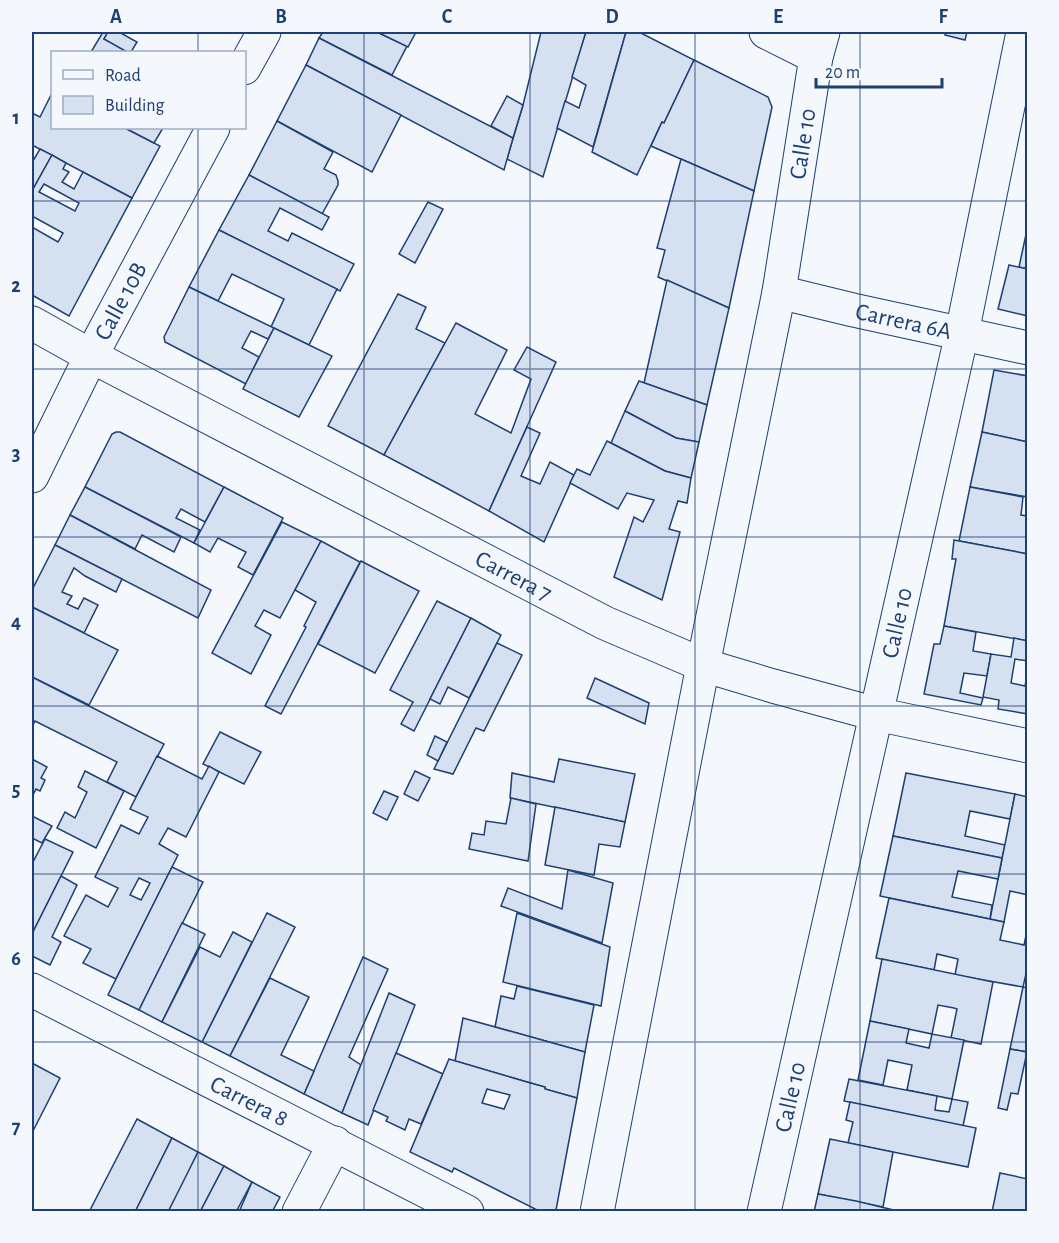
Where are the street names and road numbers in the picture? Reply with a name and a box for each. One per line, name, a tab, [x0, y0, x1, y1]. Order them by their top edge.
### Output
street label: Calle 10	[786, 107, 821, 181]
street label: Calle 10B	[91, 259, 152, 344]
street label: Carrera 6A	[853, 300, 954, 344]
street label: Carrera 7	[471, 547, 555, 606]
street label: Calle 10	[878, 585, 917, 660]
street label: Calle 10	[771, 1060, 810, 1135]
street label: Carrera 8	[206, 1072, 292, 1132]

